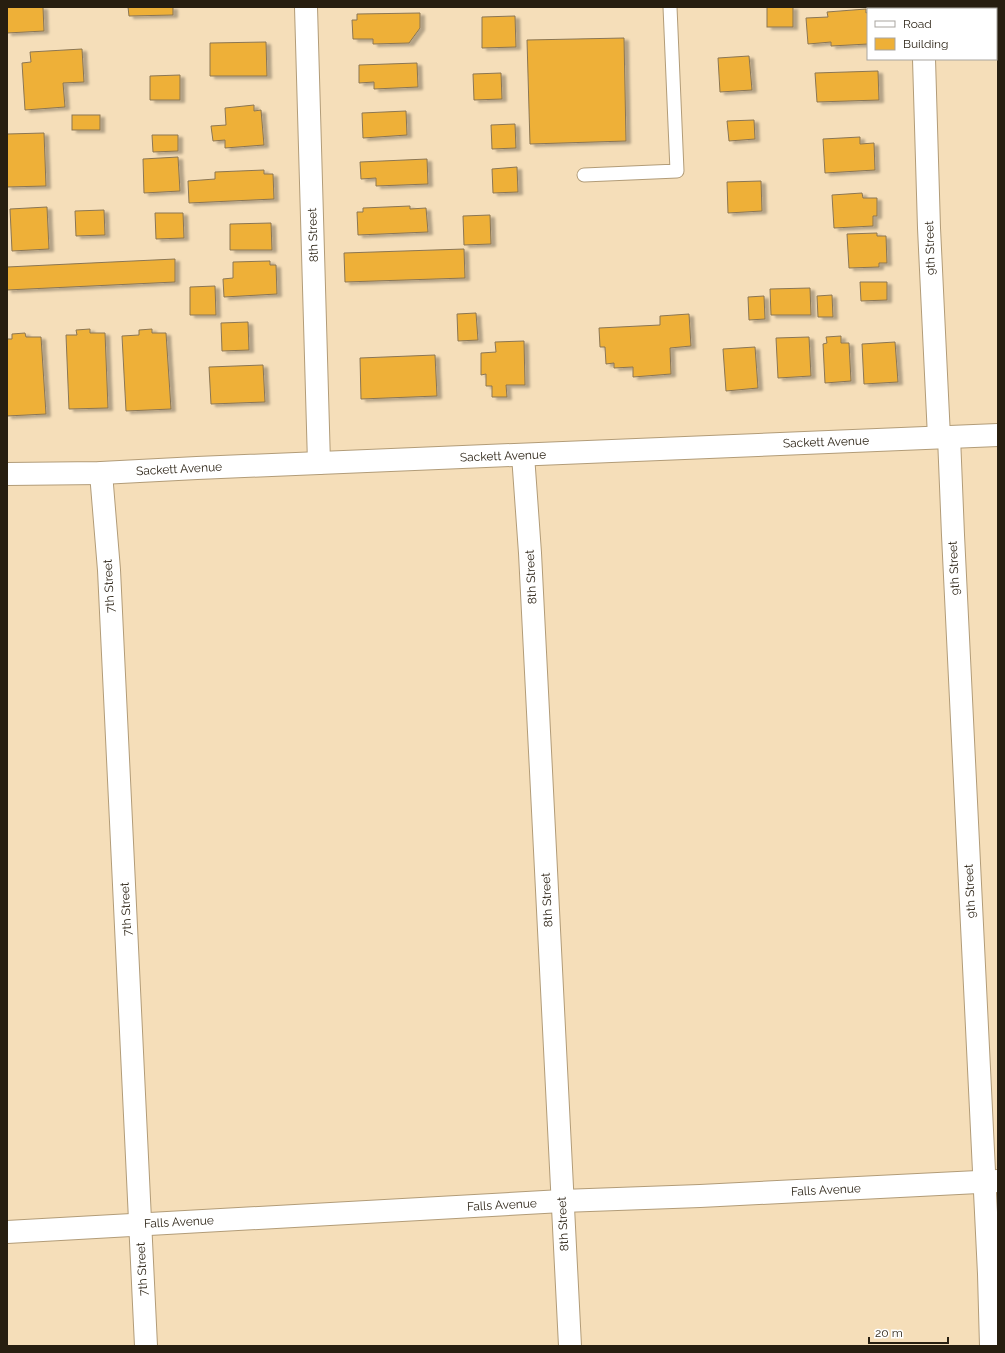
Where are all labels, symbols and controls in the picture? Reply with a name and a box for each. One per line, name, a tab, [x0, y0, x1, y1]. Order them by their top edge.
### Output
legend	[867, 8, 997, 60]
text: Road	[903, 17, 932, 31]
text: Building	[903, 37, 949, 51]
street label: 8th Street	[305, 208, 321, 262]
street label: 9th Street	[922, 221, 938, 275]
street label: Sackett Avenue	[783, 433, 869, 451]
street label: Sackett Avenue	[460, 447, 546, 465]
street label: Sackett Avenue	[136, 460, 222, 478]
street label: 9th Street	[946, 540, 962, 596]
street label: 8th Street	[523, 549, 539, 605]
street label: 7th Street	[101, 559, 117, 613]
street label: 9th Street	[962, 863, 978, 919]
street label: 8th Street	[539, 872, 555, 928]
street label: 7th Street	[118, 882, 134, 936]
street label: Falls Avenue	[791, 1181, 861, 1199]
street label: Falls Avenue	[467, 1196, 537, 1214]
street label: 8th Street	[555, 1196, 571, 1252]
street label: Falls Avenue	[144, 1213, 214, 1231]
street label: 7th Street	[134, 1242, 150, 1296]
scale bar	[869, 1319, 948, 1345]
text: 20 m	[875, 1326, 903, 1340]

